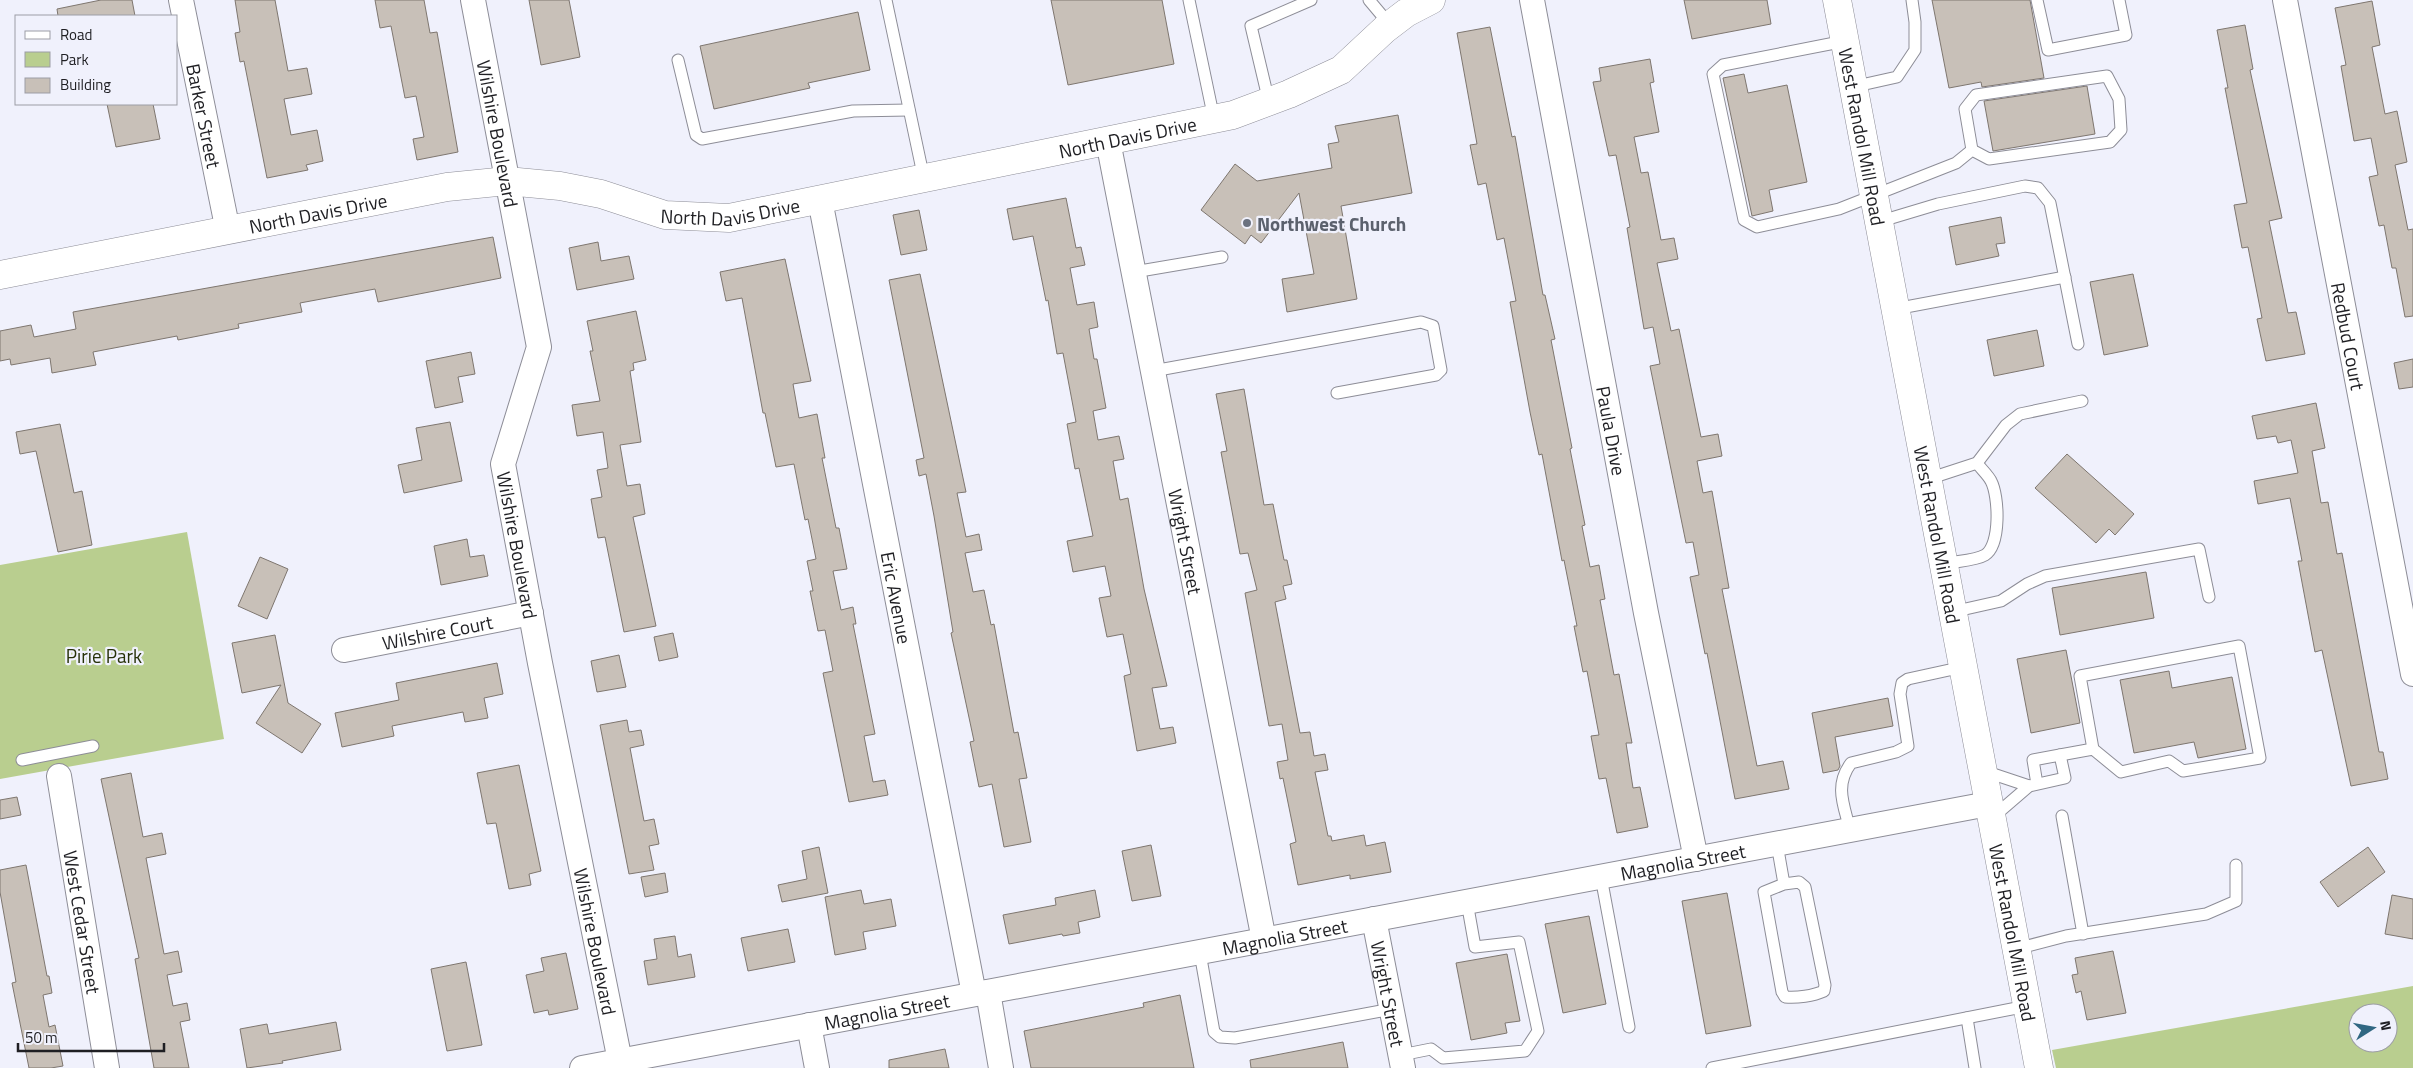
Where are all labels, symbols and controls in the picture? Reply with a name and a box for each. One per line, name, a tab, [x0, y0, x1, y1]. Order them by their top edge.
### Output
legend	[15, 15, 178, 105]
text: Road	[60, 23, 92, 46]
street label: West Randol Mill Road	[1832, 45, 1894, 228]
text: Park	[60, 48, 89, 71]
street label: Wilshire Boulevard	[470, 57, 527, 210]
street label: Barker Street	[180, 61, 229, 171]
text: Building	[60, 73, 111, 96]
street label: North Davis Drive	[1056, 108, 1199, 165]
street label: North Davis Drive	[246, 185, 389, 240]
street label: North Davis Drive	[660, 189, 802, 233]
place label: Northwest Church	[1257, 209, 1406, 238]
marker: Northwest Church	[1241, 217, 1253, 229]
street label: Redbud Court	[2324, 280, 2373, 393]
street label: Paula Drive	[1590, 383, 1635, 478]
street label: West Randol Mill Road	[1907, 443, 1969, 626]
street label: Wilshire Boulevard	[490, 469, 546, 621]
street label: Wright Street	[1162, 486, 1211, 597]
street label: Eric Avenue	[874, 549, 920, 646]
street label: Wilshire Court	[379, 606, 495, 657]
park label: Pirie Park	[66, 641, 142, 670]
street label: Magnolia Street	[1618, 835, 1748, 887]
street label: West Randol Mill Road	[1982, 841, 2044, 1024]
street label: West Cedar Street	[57, 848, 109, 996]
street label: Wilshire Boulevard	[567, 865, 625, 1017]
street label: Magnolia Street	[1220, 910, 1350, 962]
street label: Wright Street	[1364, 938, 1413, 1049]
street label: Magnolia Street	[822, 985, 952, 1037]
north arrow	[2348, 1003, 2398, 1053]
text: N	[2375, 1019, 2397, 1032]
scale bar	[18, 1020, 164, 1052]
text: 50 m	[25, 1026, 58, 1049]

